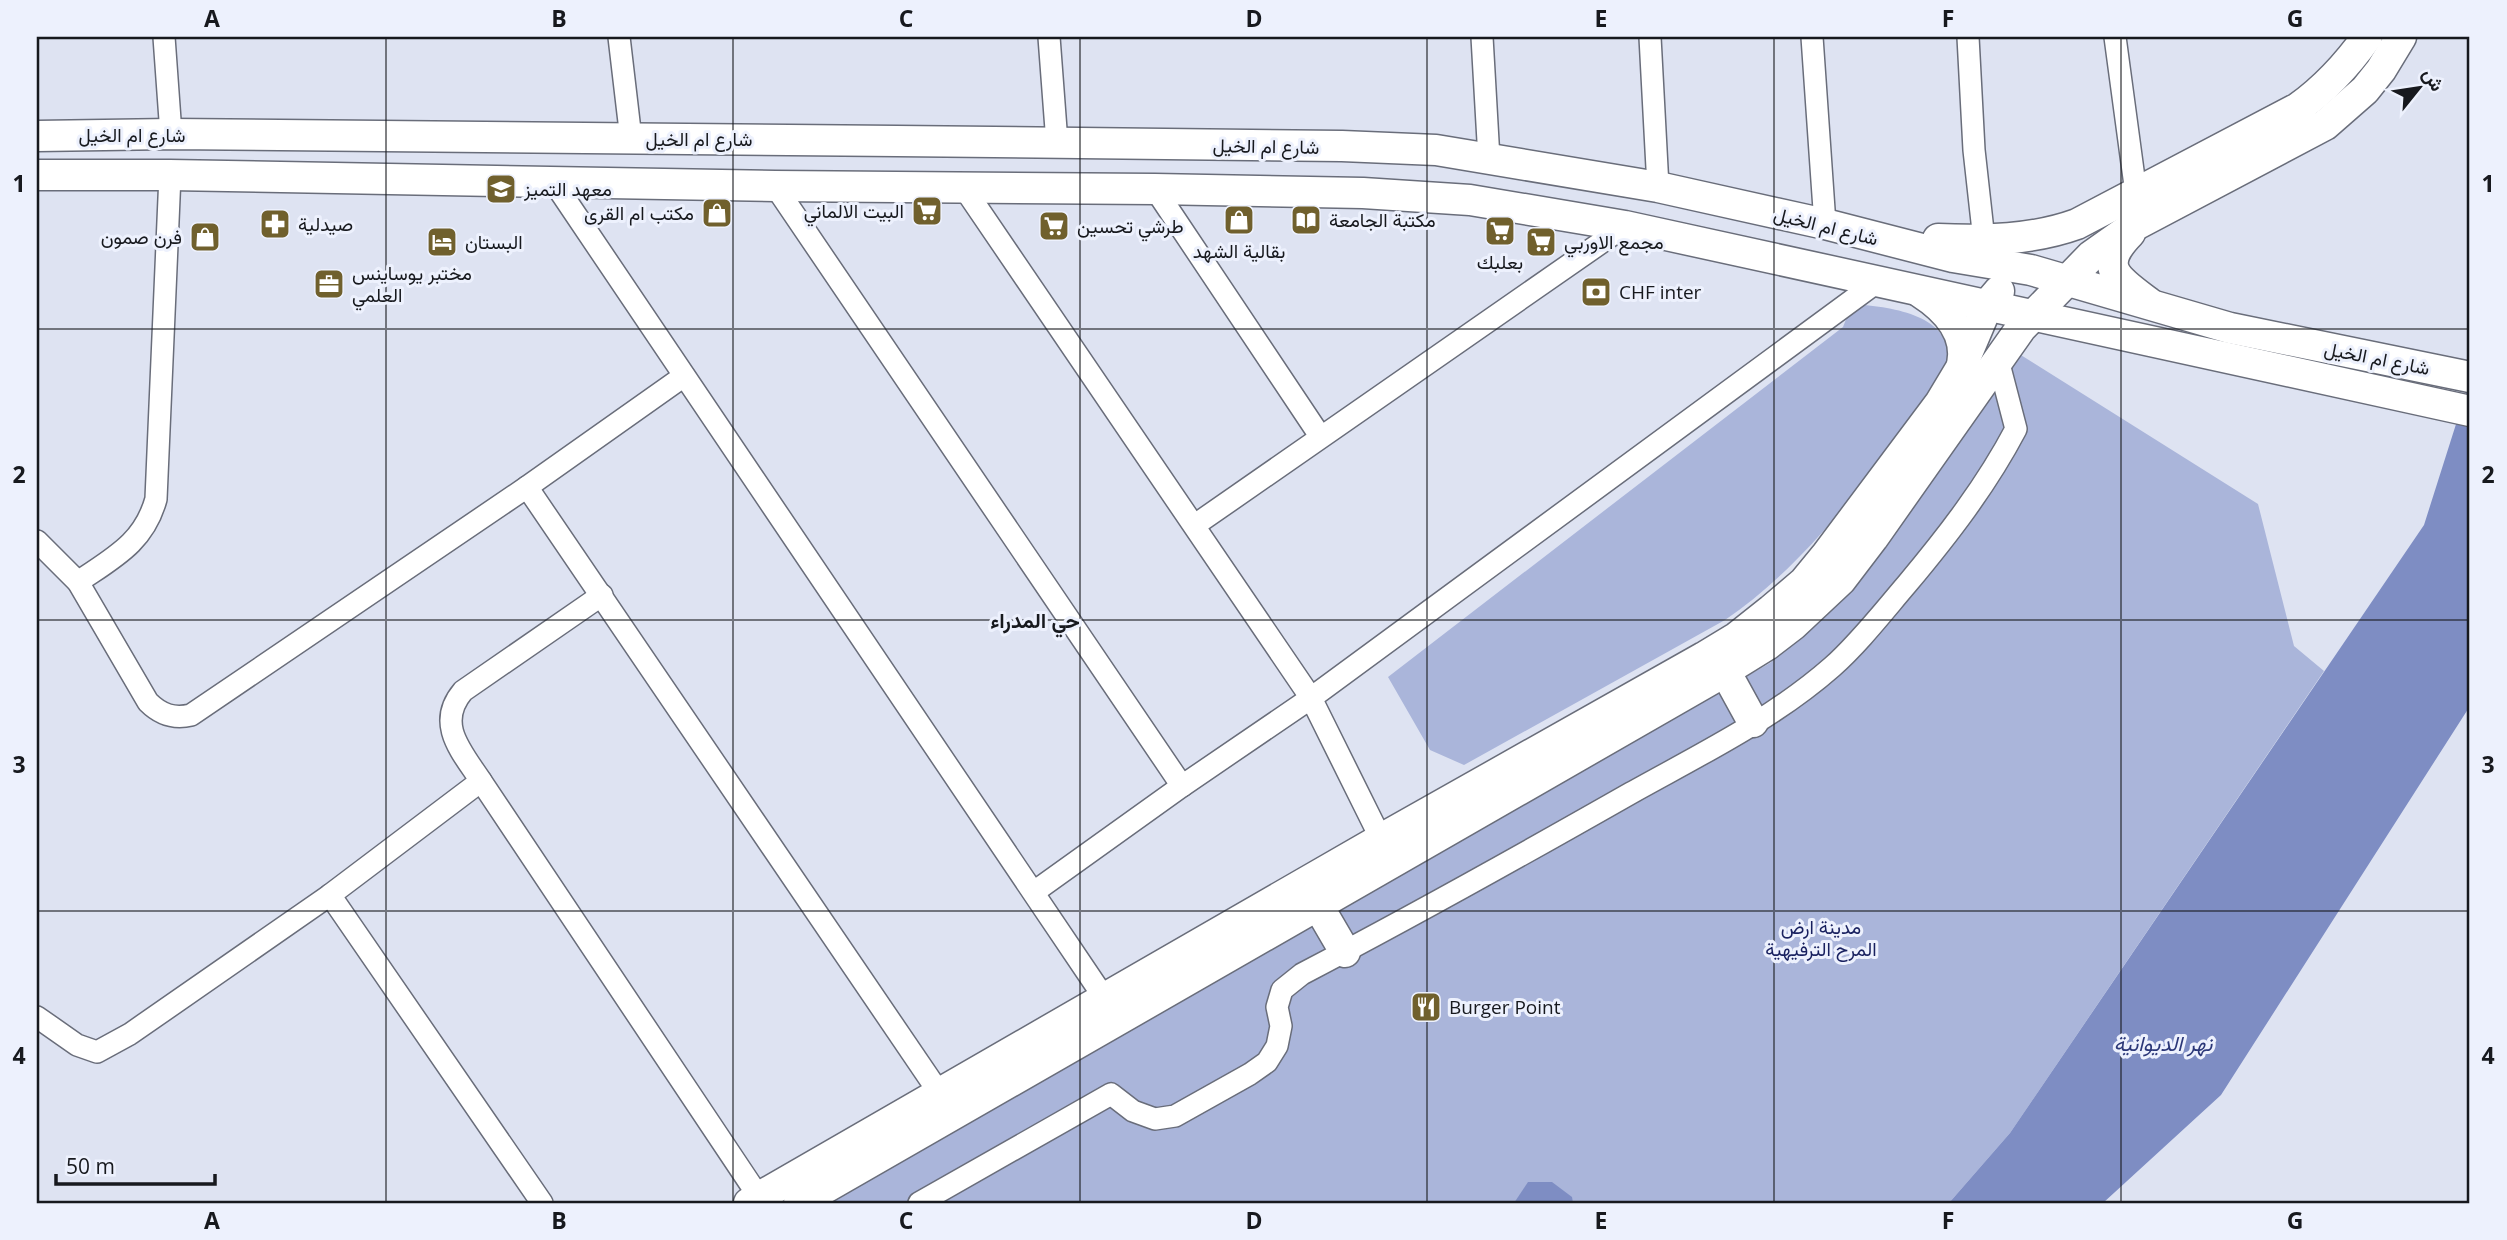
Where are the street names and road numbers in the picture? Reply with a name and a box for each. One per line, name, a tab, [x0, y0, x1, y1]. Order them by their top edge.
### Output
street label: شارع ام الخيل	[79, 122, 185, 148]
street label: شارع ام الخيل	[646, 126, 752, 152]
street label: شارع ام الخيل	[1212, 132, 1320, 160]
street label: شارع ام الخيل	[1771, 200, 1881, 252]
street label: شارع ام الخيل	[2322, 335, 2432, 381]

